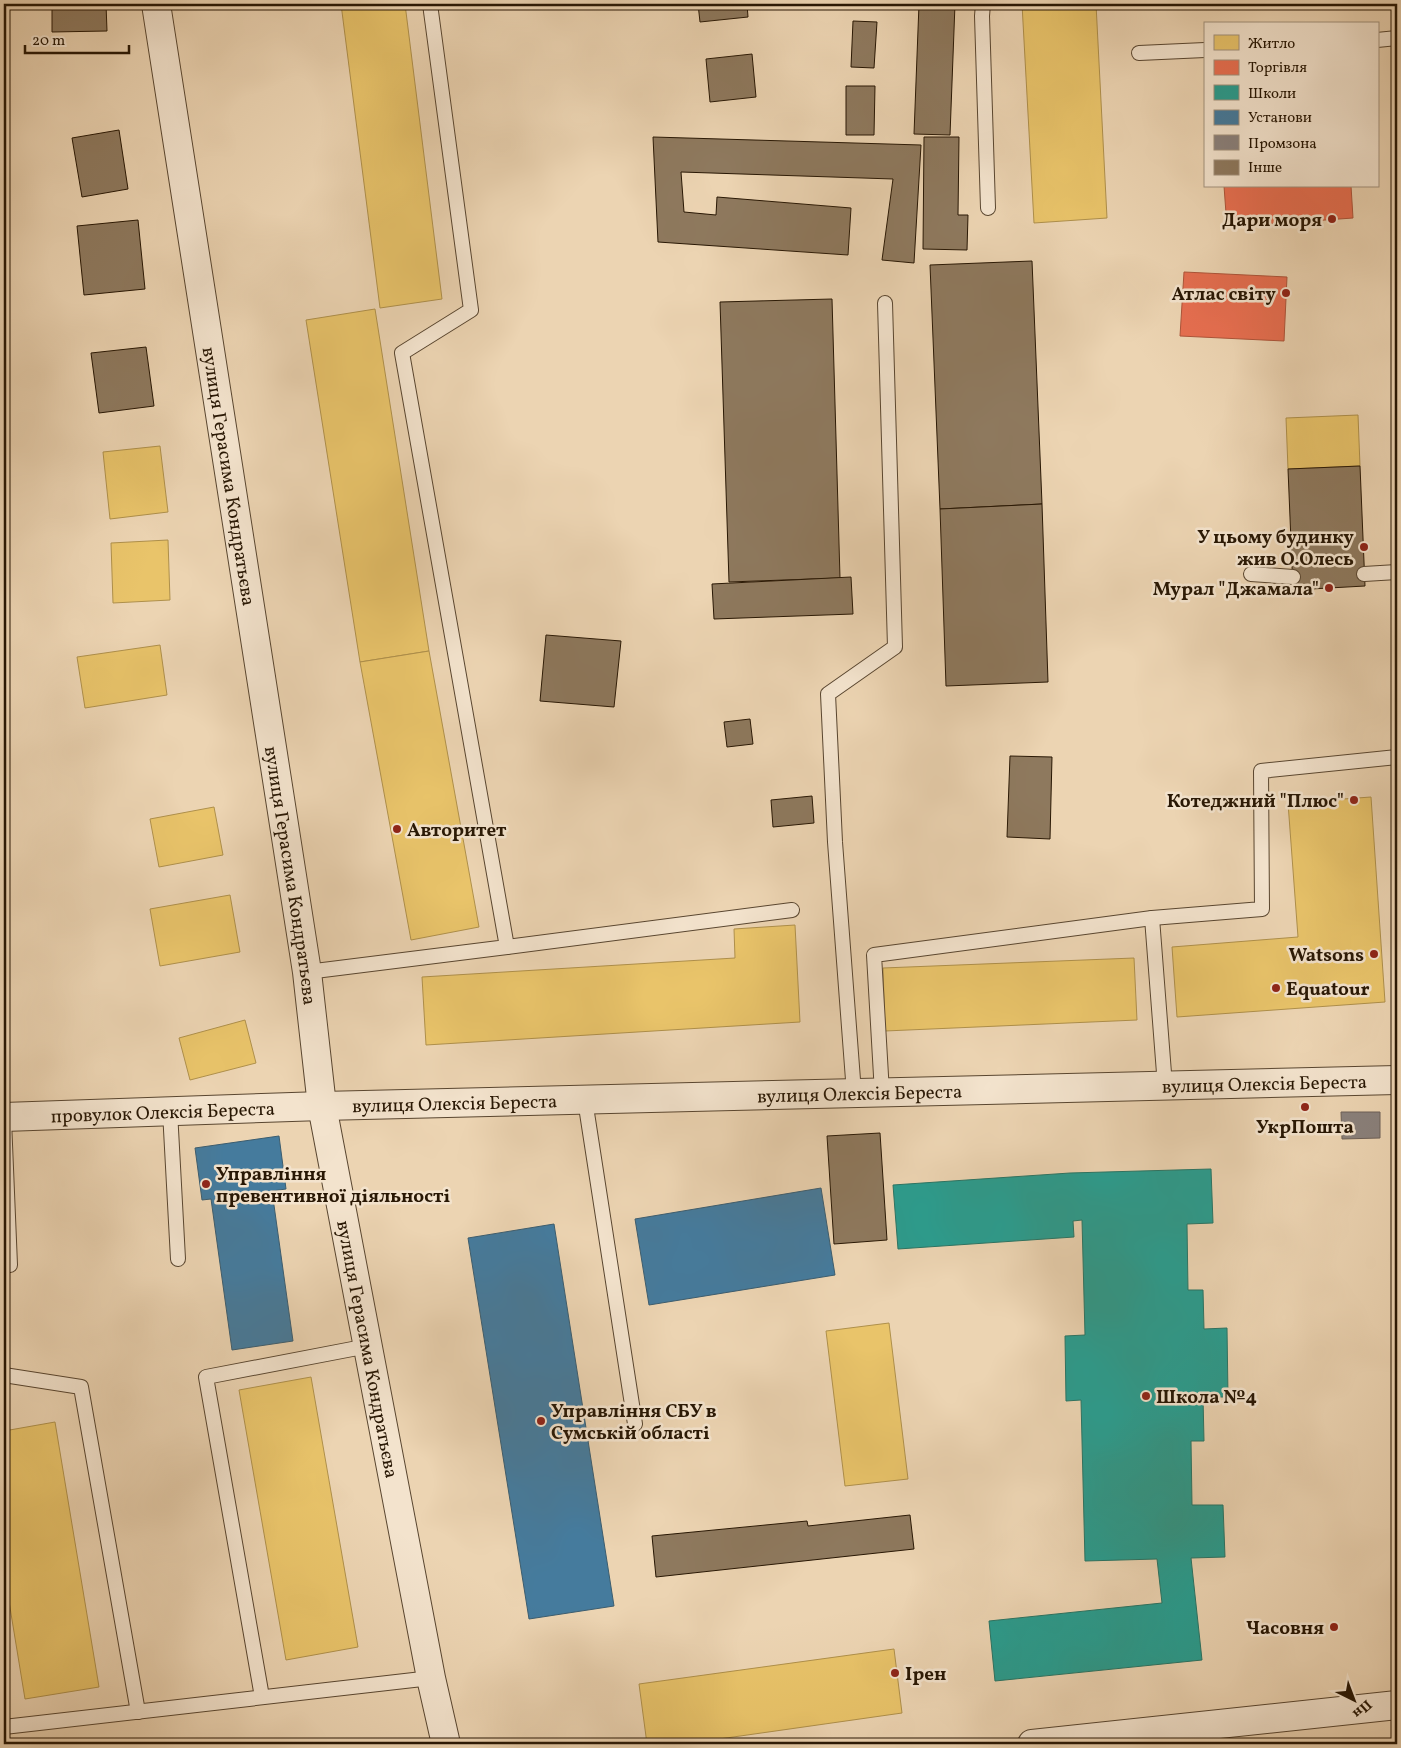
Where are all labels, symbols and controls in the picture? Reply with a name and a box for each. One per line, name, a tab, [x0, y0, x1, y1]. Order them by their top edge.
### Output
scale bar	[25, 22, 129, 54]
legend	[1204, 22, 1378, 188]
text: 20 m	[32, 31, 65, 52]
text: Житло	[1248, 34, 1295, 55]
text: Торгівля	[1248, 58, 1307, 79]
text: Школи	[1248, 84, 1296, 105]
text: Установи	[1248, 108, 1312, 129]
text: Промзона	[1248, 134, 1317, 155]
text: Інше	[1248, 158, 1282, 179]
place label: Дари моря	[1222, 208, 1322, 234]
marker: Дари моря	[1326, 213, 1338, 225]
place label: Атлас світу	[1172, 282, 1276, 308]
marker: Атлас світу	[1280, 287, 1292, 299]
street label: вулиця Герасима Кондратьєва	[195, 345, 261, 608]
place label: У цьому будинку жив О.Олесь	[1197, 525, 1354, 573]
marker: У цьому будинку жив О.Олесь	[1358, 541, 1370, 553]
place label: Мурал "Джамала"	[1153, 577, 1319, 603]
marker: Мурал "Джамала"	[1323, 582, 1335, 594]
street label: вулиця Герасима Кондратьєва	[257, 744, 322, 1007]
place label: Котеджний "Плюс"	[1167, 789, 1344, 815]
marker: Котеджний "Плюс"	[1348, 794, 1360, 806]
place label: Авторитет	[407, 818, 507, 844]
marker: Авторитет	[391, 823, 403, 835]
place label: Watsons	[1288, 943, 1364, 969]
marker: Watsons	[1368, 948, 1380, 960]
place label: Equatour	[1286, 977, 1370, 1003]
marker: Equatour	[1270, 982, 1282, 994]
street label: вулиця Олексія Береста	[1162, 1070, 1368, 1101]
street label: вулиця Олексія Береста	[757, 1080, 963, 1110]
street label: вулиця Олексія Береста	[352, 1089, 558, 1120]
street label: провулок Олексія Береста	[50, 1097, 276, 1130]
marker: УкрПошта	[1299, 1101, 1311, 1113]
place label: УкрПошта	[1256, 1115, 1354, 1141]
place label: Управління превентивної діяльності	[216, 1162, 450, 1210]
marker: Управління превентивної діяльності	[200, 1178, 212, 1190]
street label: вулиця Герасима Кондратьєва	[329, 1218, 404, 1480]
place label: Школа №4	[1156, 1385, 1257, 1411]
marker: Школа №4	[1140, 1390, 1152, 1402]
place label: Управління СБУ в Сумській області	[551, 1399, 717, 1447]
marker: Управління СБУ в Сумській області	[535, 1415, 547, 1427]
place label: Часовня	[1246, 1616, 1324, 1642]
marker: Часовня	[1328, 1621, 1340, 1633]
place label: Ірен	[905, 1662, 946, 1688]
marker: Ірен	[889, 1667, 901, 1679]
north arrow	[1328, 1676, 1378, 1726]
text: Пн	[1348, 1695, 1375, 1722]

